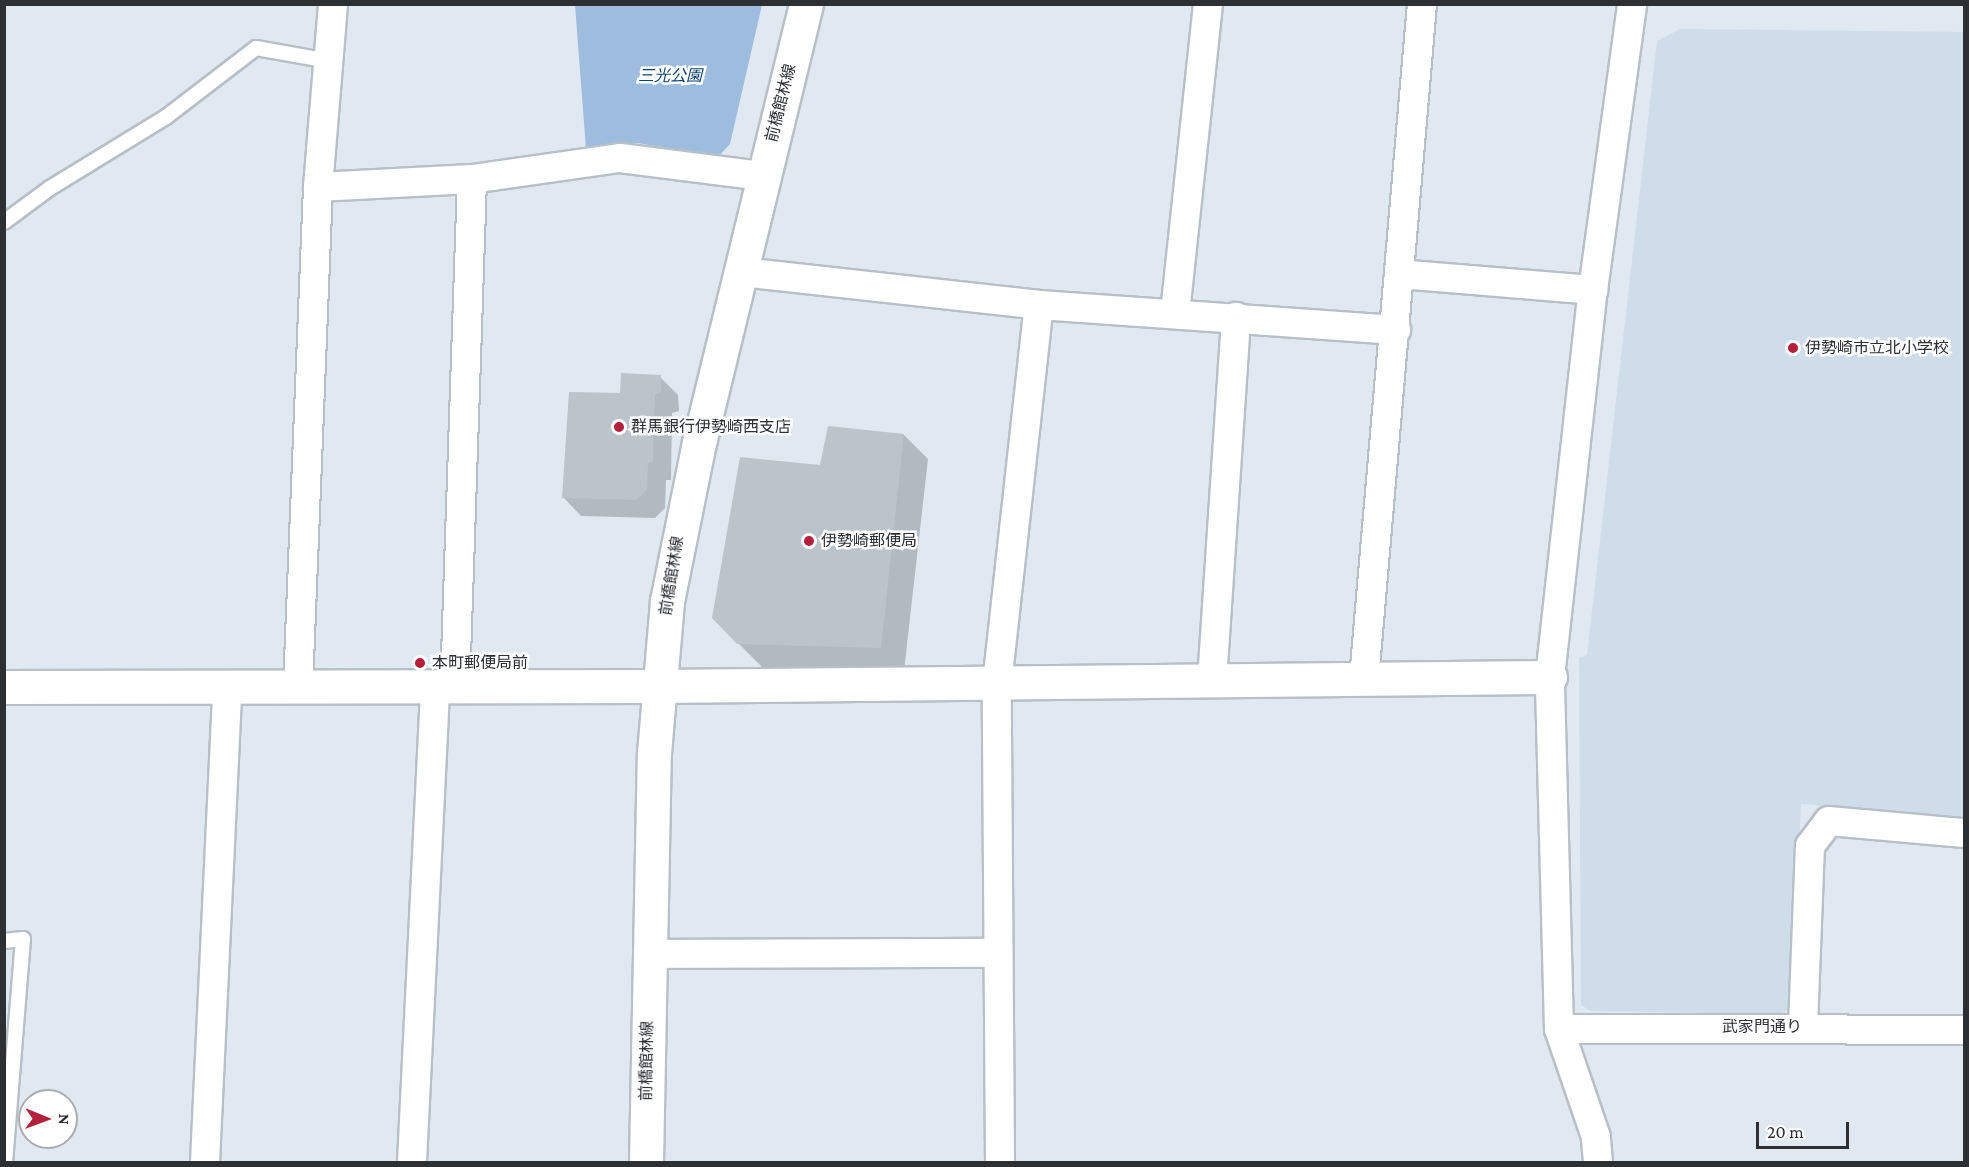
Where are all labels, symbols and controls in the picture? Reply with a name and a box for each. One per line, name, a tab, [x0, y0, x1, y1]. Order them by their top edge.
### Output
street label: 前橋館林線	[762, 62, 800, 144]
park label: 三光公園	[638, 66, 702, 86]
place label: 伊勢崎市立北小学校	[1805, 338, 1949, 358]
marker: 伊勢崎市立北小学校	[1786, 341, 1800, 355]
place label: 群馬銀行伊勢崎西支店	[631, 417, 791, 437]
marker: 群馬銀行伊勢崎西支店	[612, 420, 626, 434]
place label: 伊勢崎郵便局	[821, 531, 917, 551]
marker: 伊勢崎郵便局	[802, 534, 816, 548]
street label: 前橋館林線	[656, 535, 688, 617]
place label: 本町郵便局前	[432, 653, 528, 673]
marker: 本町郵便局前	[413, 656, 427, 670]
street label: 武家門通り	[1722, 1017, 1802, 1037]
street label: 前橋館林線	[637, 1021, 657, 1101]
north arrow	[18, 1089, 78, 1149]
scale bar	[1759, 1110, 1852, 1148]
text: N	[56, 1114, 73, 1125]
text: 20 m	[1767, 1122, 1804, 1142]

